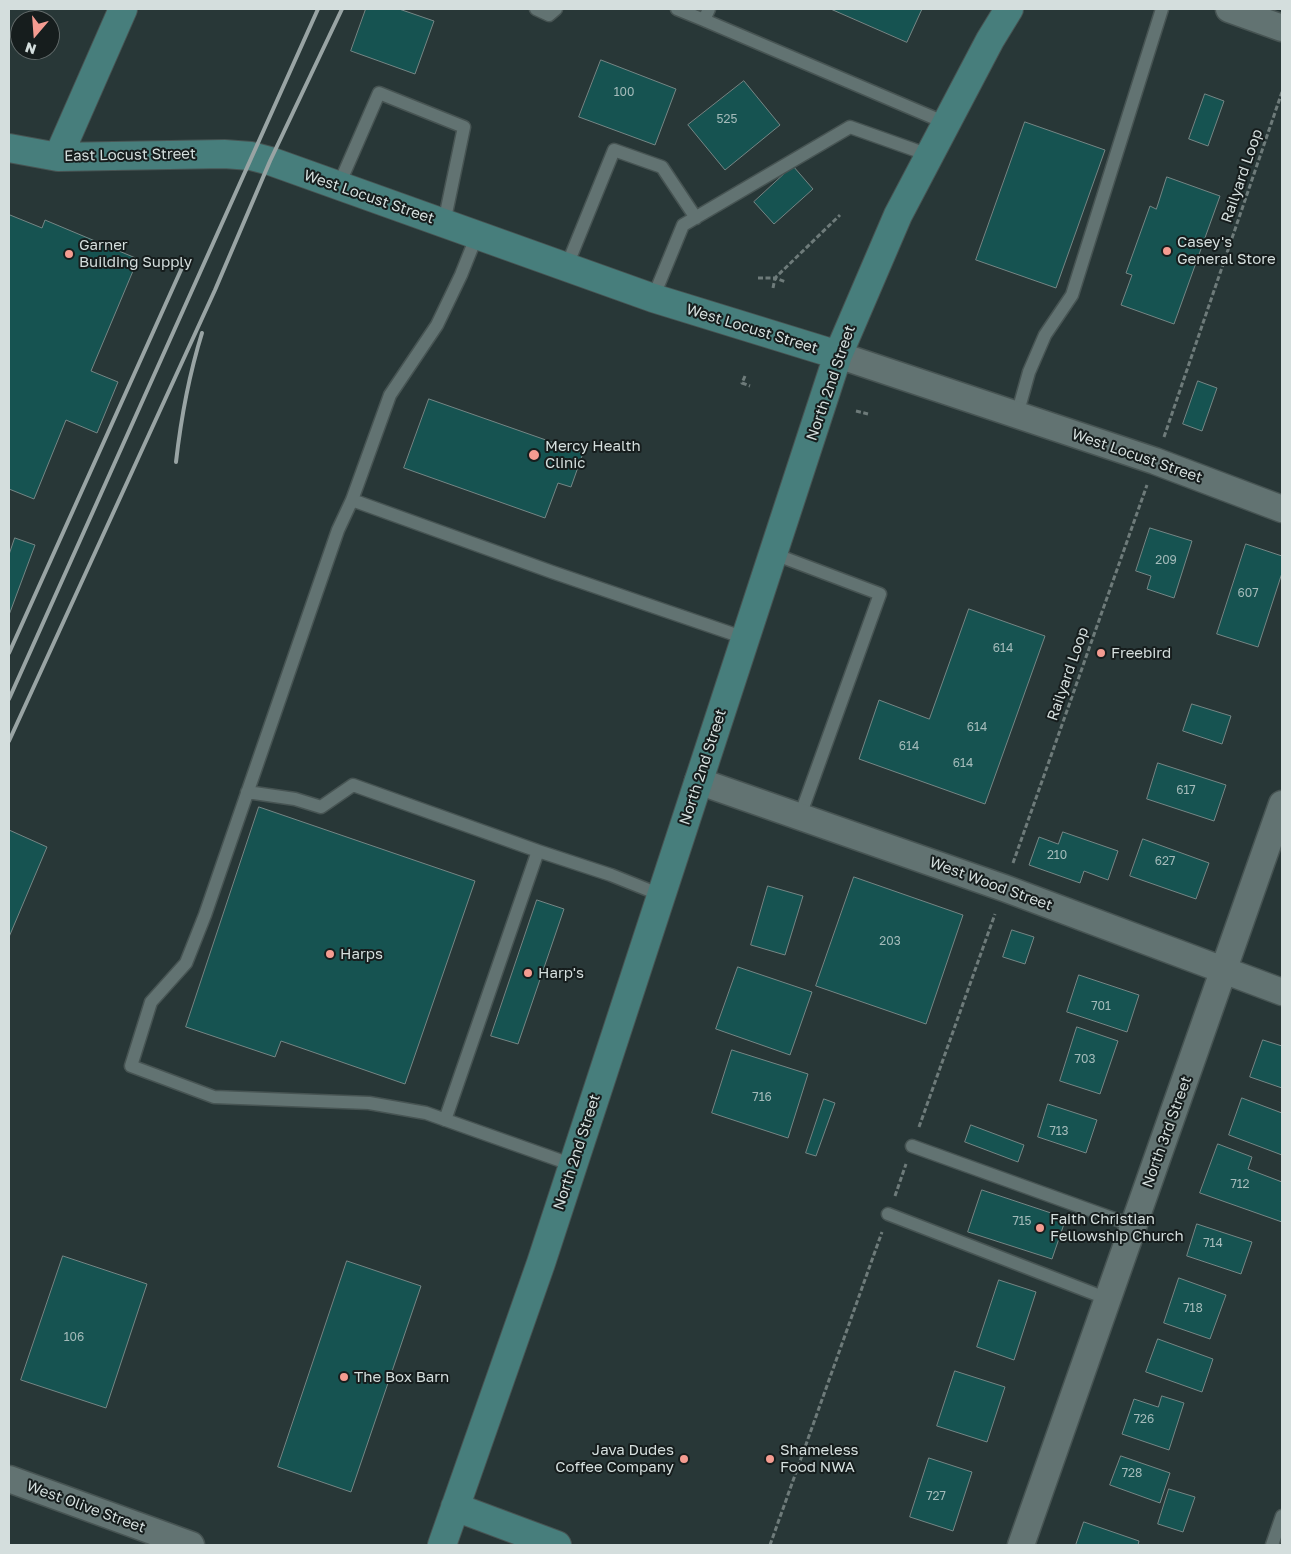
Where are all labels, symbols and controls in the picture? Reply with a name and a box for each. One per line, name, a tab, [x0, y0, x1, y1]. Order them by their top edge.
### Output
north arrow	[10, 10, 60, 60]
text: N	[23, 39, 38, 59]
house number: 100	[614, 85, 634, 99]
house number: 525	[717, 112, 737, 126]
street label: Railyard Loop	[1218, 127, 1266, 225]
street label: East Locust Street	[64, 145, 196, 165]
street label: West Locust Street	[301, 166, 437, 228]
place label: Casey's General Store	[1177, 233, 1276, 268]
place label: Garner Building Supply	[79, 236, 192, 271]
marker: Casey's General Store	[1161, 245, 1173, 257]
marker: Garner Building Supply	[63, 248, 75, 260]
street label: West Locust Street	[684, 300, 820, 358]
street label: North 2nd Street	[803, 323, 859, 443]
street label: West Locust Street	[1069, 425, 1205, 487]
place label: Mercy Health Clinic	[545, 437, 641, 472]
marker: Mercy Health Clinic	[527, 448, 541, 462]
house number: 209	[1155, 553, 1177, 567]
house number: 607	[1237, 586, 1259, 600]
street label: Railyard Loop	[1044, 625, 1092, 723]
house number: 614	[993, 641, 1013, 655]
place label: Freebird	[1111, 644, 1171, 662]
marker: Freebird	[1095, 647, 1107, 659]
street label: North 2nd Street	[676, 707, 730, 827]
house number: 614	[967, 720, 987, 734]
house number: 614	[899, 739, 919, 753]
house number: 614	[953, 756, 973, 770]
house number: 617	[1176, 783, 1196, 797]
house number: 210	[1047, 848, 1067, 862]
street label: West Wood Street	[927, 853, 1055, 915]
house number: 627	[1155, 854, 1175, 868]
house number: 203	[879, 934, 901, 948]
place label: Harps	[340, 945, 383, 963]
marker: Harps	[324, 948, 336, 960]
place label: Harp's	[538, 964, 584, 982]
marker: Harp's	[522, 967, 534, 979]
house number: 701	[1091, 999, 1111, 1013]
house number: 703	[1075, 1052, 1095, 1066]
street label: North 3rd Street	[1138, 1074, 1196, 1190]
house number: 716	[752, 1090, 772, 1104]
street label: North 2nd Street	[550, 1092, 604, 1212]
house number: 713	[1049, 1124, 1069, 1138]
house number: 712	[1230, 1177, 1250, 1191]
place label: Faith Christian Fellowship Church	[1050, 1210, 1184, 1245]
house number: 715	[1012, 1214, 1032, 1228]
marker: Faith Christian Fellowship Church	[1034, 1222, 1046, 1234]
house number: 714	[1203, 1236, 1223, 1250]
house number: 718	[1183, 1301, 1203, 1315]
house number: 106	[64, 1330, 84, 1344]
place label: The Box Barn	[354, 1368, 449, 1386]
marker: The Box Barn	[338, 1371, 350, 1383]
house number: 726	[1134, 1412, 1154, 1426]
place label: Java Dudes Coffee Company	[555, 1441, 674, 1476]
place label: Shameless Food NWA	[780, 1441, 859, 1476]
marker: Java Dudes Coffee Company	[678, 1453, 690, 1465]
marker: Shameless Food NWA	[764, 1453, 776, 1465]
house number: 728	[1122, 1466, 1142, 1480]
street label: West Olive Street	[24, 1477, 148, 1537]
house number: 727	[926, 1489, 946, 1503]

